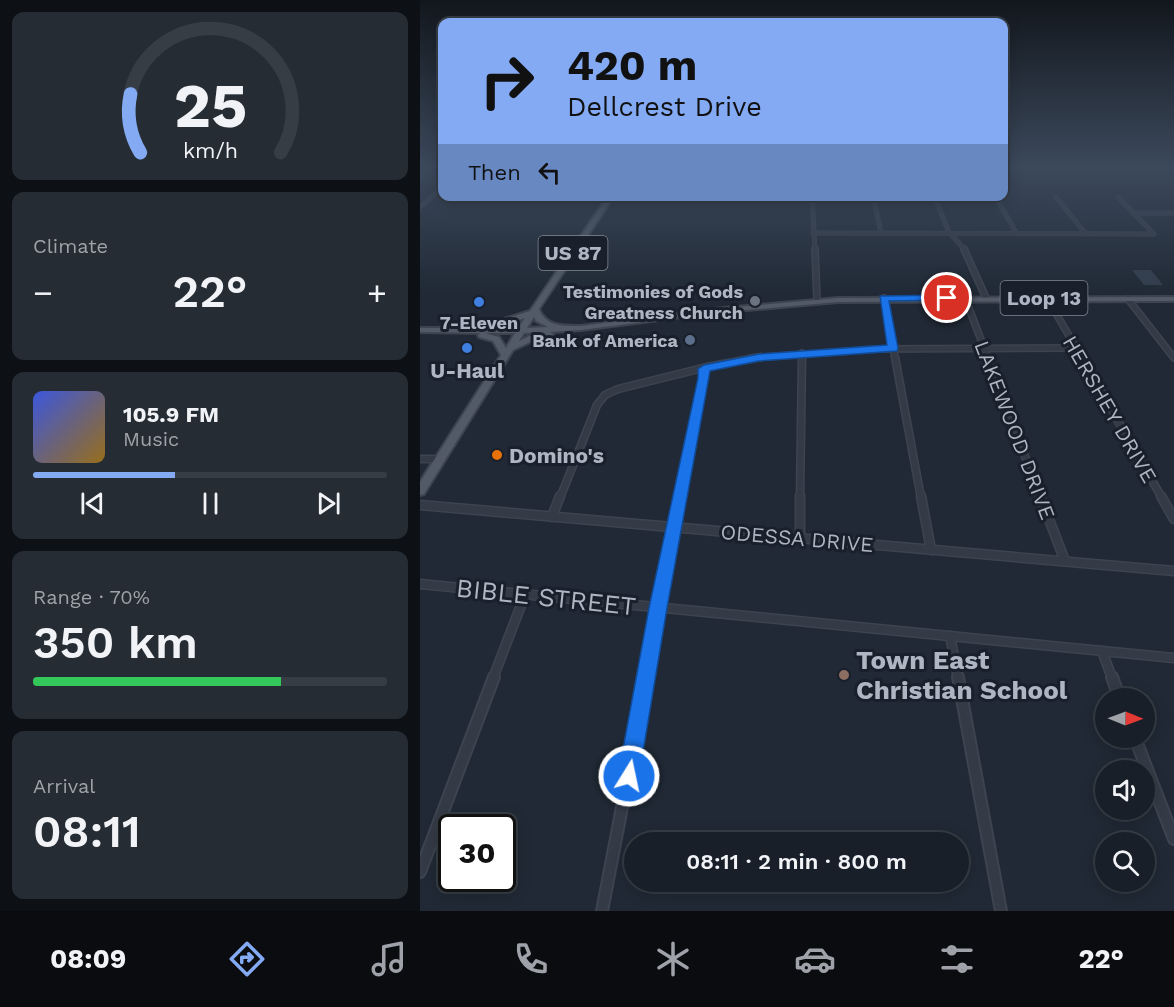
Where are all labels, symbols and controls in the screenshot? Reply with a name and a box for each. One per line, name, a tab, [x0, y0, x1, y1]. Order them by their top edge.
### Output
text: 420 m	[567, 41, 697, 90]
icon: right	[468, 42, 546, 120]
text: 25	[173, 69, 247, 142]
text: Dellcrest Drive	[567, 91, 762, 123]
text: km/h	[182, 138, 238, 163]
icon: left	[533, 156, 566, 189]
text: Then	[468, 160, 521, 185]
text: Climate	[33, 234, 108, 258]
road number: US 87	[538, 236, 608, 270]
text: 22°	[173, 265, 247, 318]
pin	[921, 272, 972, 323]
text: −	[33, 273, 53, 312]
text: +	[367, 273, 387, 312]
place label: Testimonies of Gods Greatness Church	[563, 281, 743, 323]
icon: arrive	[930, 281, 963, 314]
road number: Loop 13	[1000, 281, 1088, 315]
marker: Testimonies of Gods Greatness Church	[748, 294, 762, 308]
marker: 7-Eleven	[472, 295, 486, 309]
place label: 7-Eleven	[440, 312, 518, 333]
place label: Bank of America	[532, 330, 679, 351]
street label: HERSHEY DRIVE	[1058, 331, 1162, 487]
marker: Bank of America	[683, 333, 697, 347]
street label: LAKEWOOD DRIVE	[969, 337, 1061, 523]
marker: U-Haul	[460, 341, 474, 355]
place label: U-Haul	[430, 358, 504, 383]
text: 105.9 FM	[123, 402, 219, 427]
text: Music	[123, 427, 179, 451]
place label: Domino's	[509, 443, 604, 468]
marker: Domino's	[490, 448, 504, 462]
icon: previous	[76, 487, 109, 520]
icon: pause	[194, 487, 227, 520]
icon: next	[312, 487, 345, 520]
street label: ODESSA DRIVE	[719, 519, 875, 557]
street label: BIBLE STREET	[455, 573, 637, 621]
text: Range · 70%	[33, 585, 150, 609]
text: 350 km	[33, 616, 198, 669]
place label: Town East Christian School	[856, 645, 1068, 705]
marker: Town East Christian School	[837, 668, 851, 682]
north arrow	[1095, 688, 1155, 748]
map controls	[1095, 688, 1155, 892]
position arrow	[597, 744, 661, 808]
button: sound	[1095, 760, 1155, 820]
text: Arrival	[33, 774, 95, 798]
text: 08:11	[33, 805, 141, 858]
speed limit sign: 30	[438, 814, 516, 892]
button: search	[1095, 832, 1155, 892]
text: 08:11 · 2 min · 800 m	[686, 849, 907, 874]
icon: directions	[226, 938, 268, 980]
icon: music	[368, 938, 410, 980]
icon: phone	[510, 938, 552, 980]
icon: climate	[652, 938, 694, 980]
icon: car	[794, 938, 836, 980]
icon: filters	[936, 938, 978, 980]
text: 08:09	[50, 943, 126, 975]
text: 22°	[1078, 943, 1124, 975]

